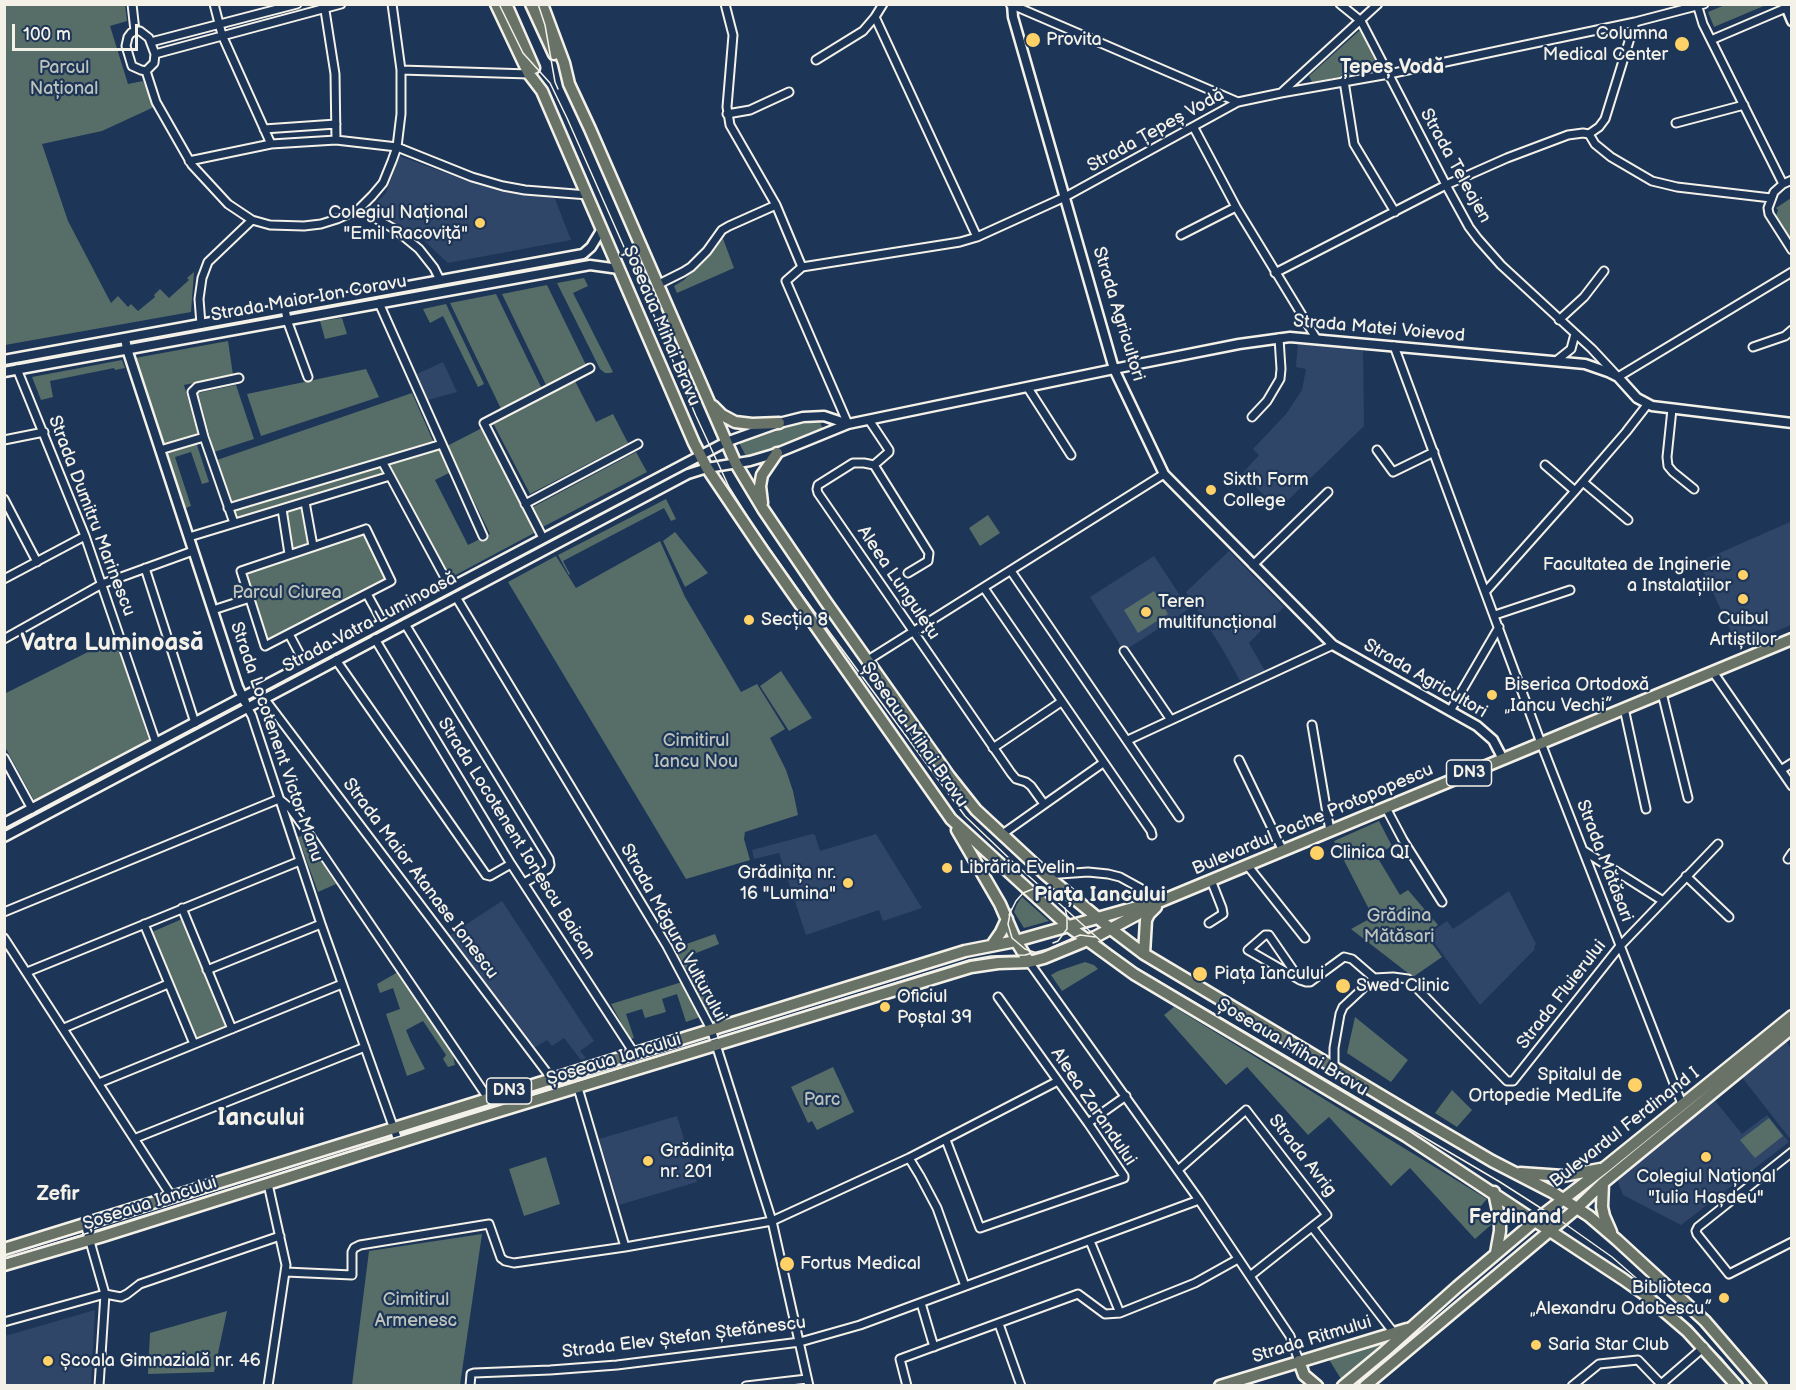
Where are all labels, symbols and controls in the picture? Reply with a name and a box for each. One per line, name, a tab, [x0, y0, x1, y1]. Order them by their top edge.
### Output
scale bar	[15, 12, 141, 50]
place label: Columna Medical Center	[1543, 23, 1668, 66]
text: 100 m	[23, 24, 71, 45]
place label: Provita	[1046, 29, 1102, 51]
marker: Provita	[1024, 31, 1042, 49]
marker: Columna Medical Center	[1673, 35, 1691, 53]
district label: Țepeș Vodă	[1340, 56, 1444, 80]
park label: Parcul Național	[30, 57, 98, 100]
street label: Strada Țepeș Vodă	[1084, 84, 1228, 178]
street label: Strada Teleajen	[1415, 105, 1495, 227]
place label: Colegiul Național "Emil Racoviță"	[328, 202, 468, 244]
marker: Colegiul Național "Emil Racoviță"	[473, 216, 487, 230]
street label: Șoseaua Mihai Bravu	[617, 243, 705, 409]
street label: Strada Agricultori	[1087, 244, 1149, 384]
street label: Strada Maior Ion Coravu	[209, 271, 409, 327]
street label: Strada Matei Voievod	[1292, 311, 1466, 347]
street label: Strada Dumitru Marinescu	[43, 413, 139, 619]
place label: Sixth Form College	[1223, 469, 1309, 512]
marker: Sixth Form College	[1204, 483, 1218, 497]
street label: Aleea Lungulețu	[852, 522, 944, 644]
place label: Facultatea de Inginerie a Instalațiilor	[1543, 554, 1731, 596]
street label: Strada Vatra Luminoasă	[279, 568, 461, 678]
marker: Facultatea de Inginerie a Instalațiilor	[1736, 568, 1750, 582]
park label: Parcul Ciurea	[232, 582, 342, 604]
place label: Teren multifuncțional	[1158, 591, 1276, 634]
marker: Cuibul Artiștilor	[1736, 592, 1750, 606]
marker: Teren multifuncțional	[1139, 605, 1153, 619]
place label: Cuibul Artiștilor	[1710, 608, 1776, 650]
place label: Secția 8	[761, 609, 828, 631]
marker: Secția 8	[742, 613, 756, 627]
street label: Strada Locotenent Victor Manu	[225, 619, 327, 865]
district label: Vatra Luminoasă	[20, 630, 204, 658]
street label: Strada Agricultori	[1359, 635, 1491, 723]
street label: Șoseaua Mihai Bravu	[856, 658, 972, 812]
place label: Biserica Ortodoxă „Iancu Vechi”	[1504, 674, 1649, 716]
marker: Biserica Ortodoxă „Iancu Vechi”	[1485, 688, 1499, 702]
street label: Strada Locotenent Ionescu Baican	[432, 714, 600, 964]
park label: Cimitirul Iancu Nou	[654, 730, 738, 772]
street label: Bulevardul Pache Protopopescu	[1189, 759, 1437, 881]
road number: DN3	[1446, 760, 1492, 786]
street label: Strada Maior Atanase Ionescu	[337, 774, 503, 984]
street label: Strada Mătăsari	[1571, 797, 1637, 925]
street label: Strada Măgura Vulturului	[615, 840, 731, 1026]
place label: Clinica QI	[1330, 842, 1410, 864]
marker: Clinica QI	[1308, 844, 1326, 862]
place label: Librăria Evelin	[959, 857, 1075, 879]
marker: Librăria Evelin	[940, 861, 954, 875]
place label: Grădinița nr. 16 "Lumina"	[738, 862, 836, 904]
marker: Grădinița nr. 16 "Lumina"	[841, 876, 855, 890]
district label: Piața Iancului	[1034, 883, 1166, 909]
park label: Grădina Mătăsari	[1364, 905, 1434, 948]
street label: Strada Fluierului	[1513, 936, 1611, 1054]
place label: Piața Iancului	[1214, 963, 1324, 985]
marker: Piața Iancului	[1191, 965, 1209, 983]
place label: Swed Clinic	[1356, 975, 1450, 997]
marker: Swed Clinic	[1334, 977, 1352, 995]
place label: Oficiul Poștal 39	[897, 986, 972, 1028]
street label: Șoseaua Mihai Bravu	[1213, 994, 1371, 1102]
marker: Oficiul Poștal 39	[878, 1000, 892, 1014]
street label: Șoseaua Iancului	[544, 1029, 684, 1091]
street label: Aleea Zarandului	[1046, 1044, 1140, 1170]
street label: Bulevardul Ferdinand I	[1546, 1063, 1704, 1193]
place label: Spitalul de Ortopedie MedLife	[1469, 1064, 1622, 1106]
marker: Spitalul de Ortopedie MedLife	[1626, 1076, 1644, 1094]
road number: DN3	[486, 1078, 532, 1104]
park label: Parc	[804, 1089, 840, 1111]
district label: Iancului	[217, 1105, 305, 1133]
street label: Strada Avrig	[1263, 1111, 1341, 1201]
place label: Grădinița nr. 201	[660, 1140, 734, 1182]
marker: Colegiul Național "Iulia Hașdeu"	[1699, 1150, 1713, 1164]
marker: Grădinița nr. 201	[641, 1154, 655, 1168]
place label: Colegiul Național "Iulia Hașdeu"	[1636, 1166, 1776, 1208]
street label: Șoseaua Iancului	[80, 1172, 220, 1236]
district label: Zefir	[37, 1183, 79, 1207]
district label: Ferdinand	[1469, 1206, 1561, 1230]
place label: Fortus Medical	[800, 1253, 921, 1275]
marker: Fortus Medical	[778, 1255, 796, 1273]
place label: Biblioteca „Alexandru Odobescu”	[1529, 1277, 1712, 1320]
park label: Cimitirul Armenesc	[375, 1289, 457, 1332]
marker: Biblioteca „Alexandru Odobescu”	[1717, 1291, 1731, 1305]
street label: Strada Elev Ștefan Ștefănescu	[561, 1312, 807, 1364]
street label: Strada Ritmului	[1250, 1312, 1374, 1368]
place label: Saria Star Club	[1548, 1334, 1669, 1356]
marker: Saria Star Club	[1529, 1338, 1543, 1352]
place label: Școala Gimnazială nr. 46	[60, 1350, 261, 1372]
marker: Școala Gimnazială nr. 46	[41, 1354, 55, 1368]

